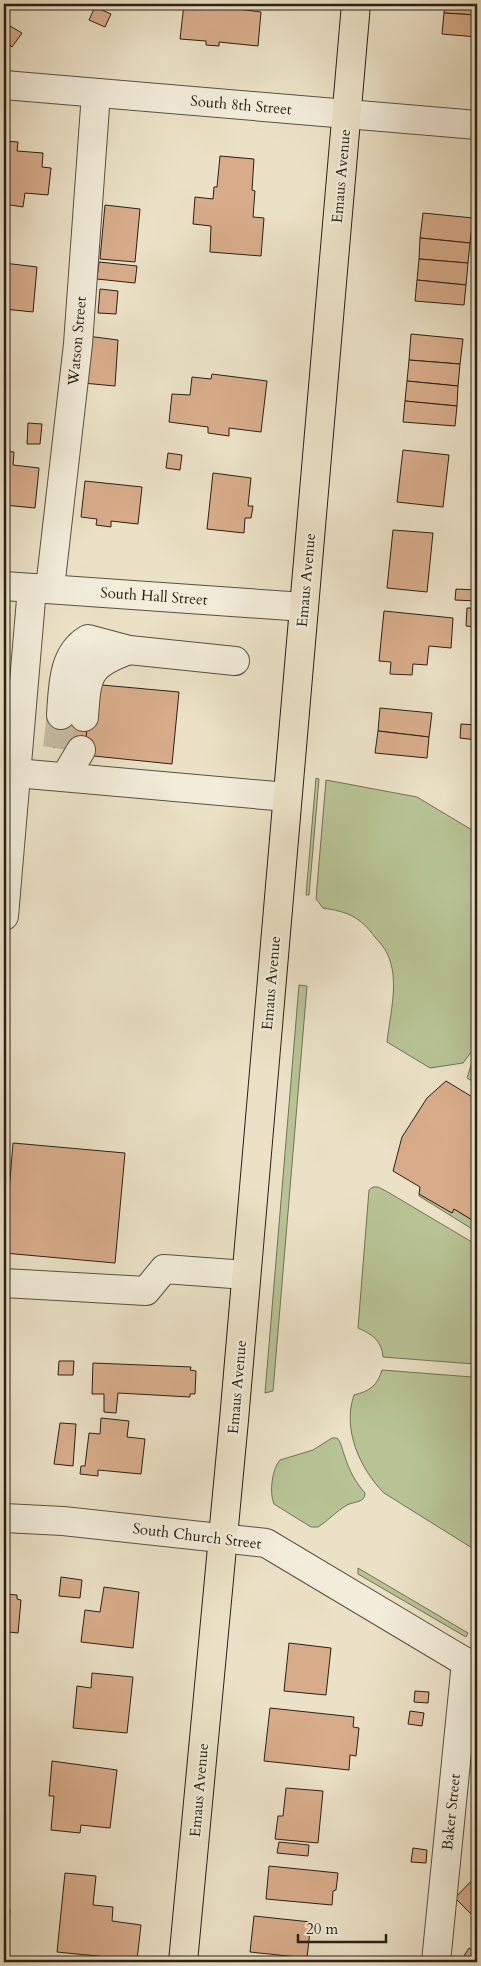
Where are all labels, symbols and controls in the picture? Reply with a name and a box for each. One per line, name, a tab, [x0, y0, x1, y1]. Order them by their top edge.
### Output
street label: South 8th Street	[190, 91, 293, 119]
street label: Emaus Avenue	[327, 128, 355, 224]
street label: Watson Street	[63, 295, 91, 387]
street label: Emaus Avenue	[292, 532, 320, 628]
street label: South Hall Street	[100, 582, 209, 610]
street label: Emaus Avenue	[257, 935, 285, 1031]
street label: Emaus Avenue	[223, 1339, 251, 1435]
street label: South Church Street	[132, 1518, 263, 1554]
street label: Emaus Avenue	[185, 1742, 213, 1838]
street label: Baker Street	[437, 1772, 465, 1851]
scale bar	[298, 1911, 386, 1943]
text: 20 m	[306, 1919, 338, 1939]

